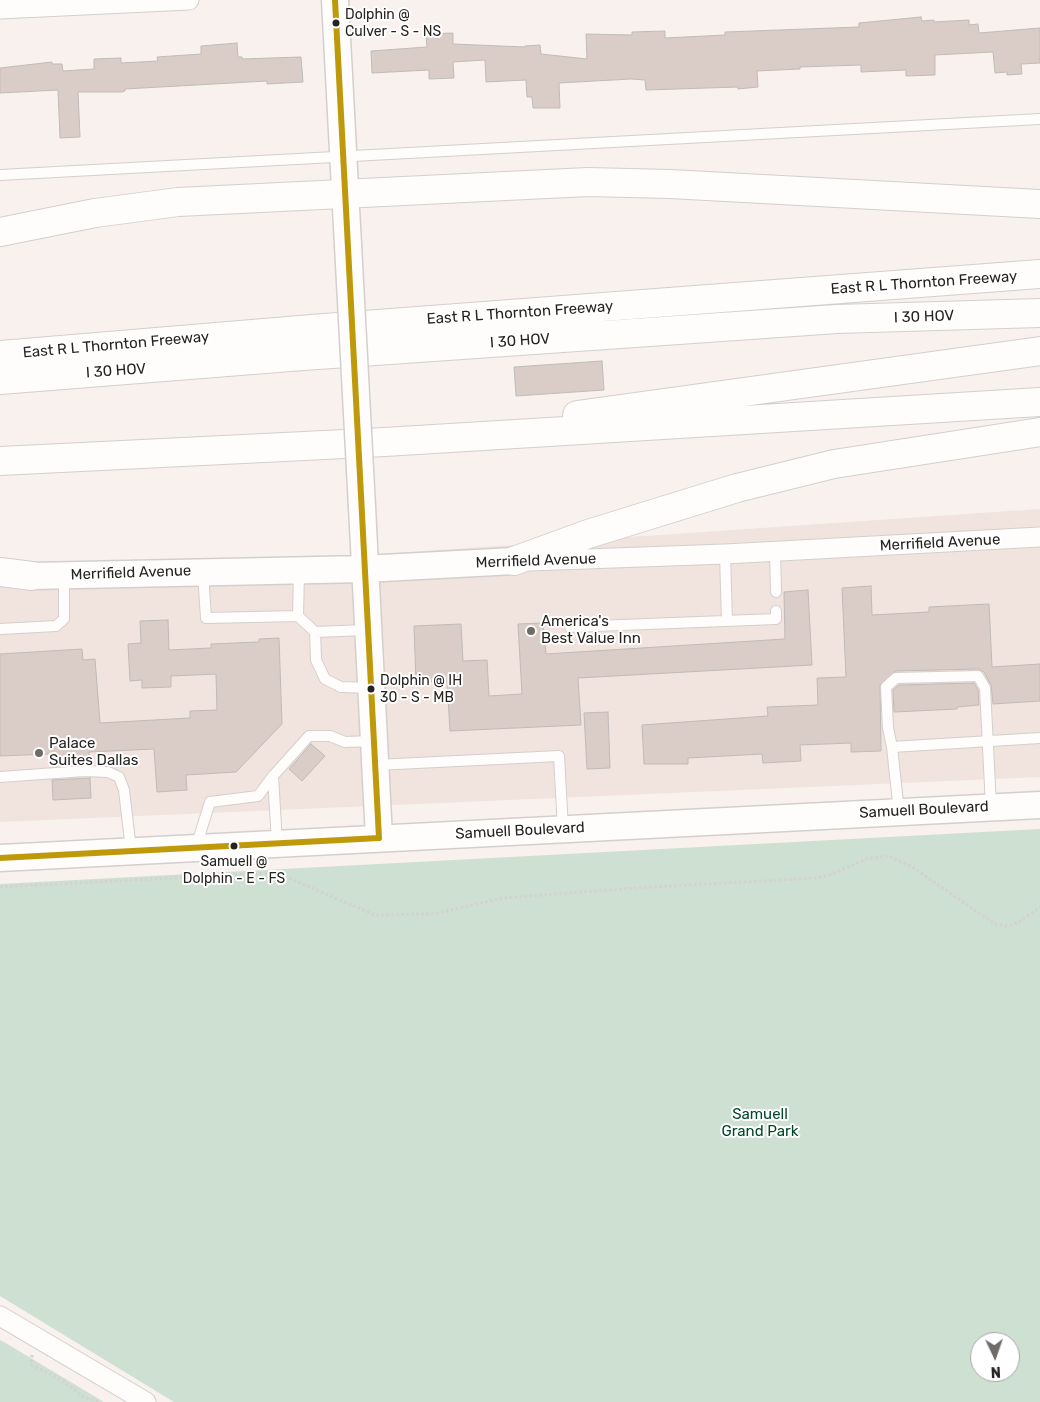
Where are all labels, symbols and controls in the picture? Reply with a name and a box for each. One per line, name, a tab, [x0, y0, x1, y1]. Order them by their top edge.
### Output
place label: Dolphin @ Culver - S - NS	[345, 7, 441, 40]
marker: Dolphin @ Culver - S - NS	[331, 18, 341, 28]
street label: East R L Thornton Freeway	[830, 267, 1018, 299]
street label: East R L Thornton Freeway	[426, 297, 614, 329]
street label: I 30 HOV	[894, 307, 954, 327]
street label: East R L Thornton Freeway	[22, 328, 210, 362]
street label: I 30 HOV	[489, 330, 551, 352]
street label: I 30 HOV	[85, 360, 147, 382]
street label: Merrifield Avenue	[879, 531, 1001, 555]
street label: Merrifield Avenue	[475, 550, 597, 572]
street label: Merrifield Avenue	[70, 562, 192, 584]
place label: America's Best Value Inn	[541, 613, 641, 648]
marker: America's Best Value Inn	[525, 625, 537, 637]
place label: Dolphin @ IH 30 - S - MB	[380, 673, 462, 706]
marker: Dolphin @ IH 30 - S - MB	[366, 684, 376, 694]
place label: Palace Suites Dallas	[49, 735, 138, 770]
marker: Palace Suites Dallas	[33, 747, 45, 759]
street label: Samuell Boulevard	[859, 798, 989, 822]
street label: Samuell Boulevard	[455, 819, 585, 843]
marker: Samuell @ Dolphin - E - FS	[229, 841, 239, 851]
place label: Samuell @ Dolphin - E - FS	[183, 854, 285, 886]
park label: Samuell Grand Park	[722, 1106, 798, 1141]
north arrow	[970, 1332, 1020, 1382]
text: N	[990, 1363, 1001, 1380]

